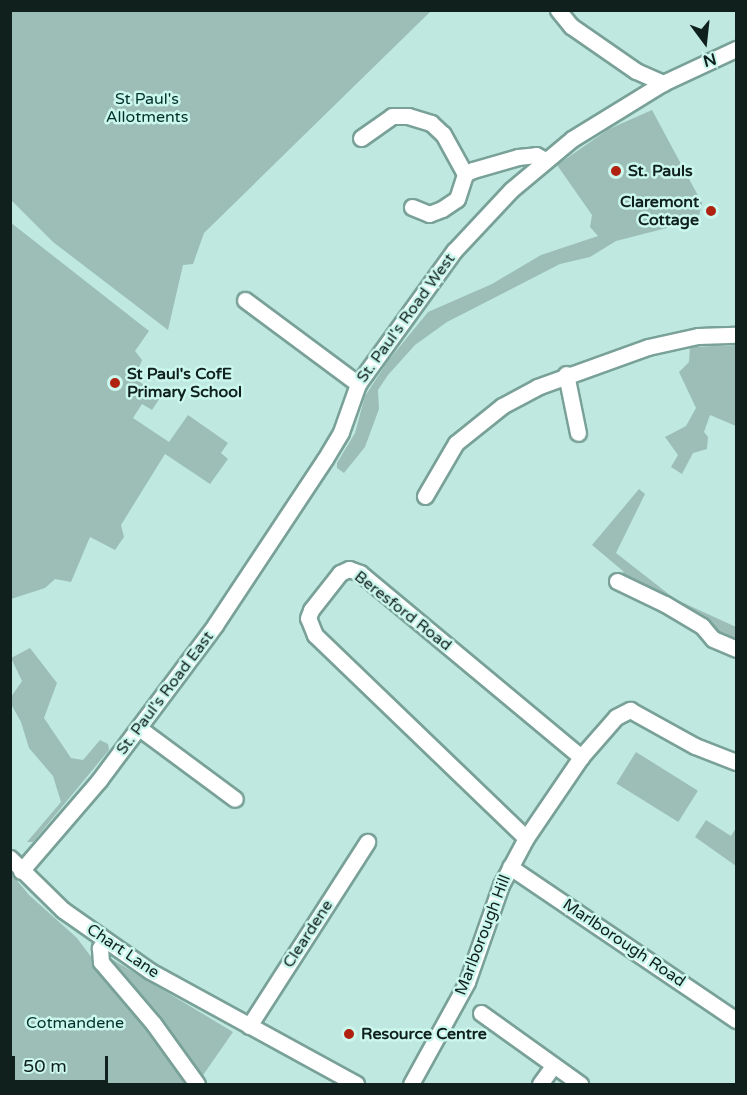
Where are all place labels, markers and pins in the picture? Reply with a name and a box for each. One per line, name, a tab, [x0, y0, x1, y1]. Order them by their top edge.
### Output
place label: St. Pauls	[628, 161, 693, 181]
marker: St. Pauls	[609, 164, 623, 178]
place label: Claremont Cottage	[620, 192, 699, 230]
marker: Claremont Cottage	[704, 204, 718, 218]
place label: St Paul's CofE Primary School	[127, 364, 242, 402]
marker: St Paul's CofE Primary School	[108, 376, 122, 390]
place label: Resource Centre	[361, 1024, 487, 1044]
marker: Resource Centre	[342, 1027, 356, 1041]

